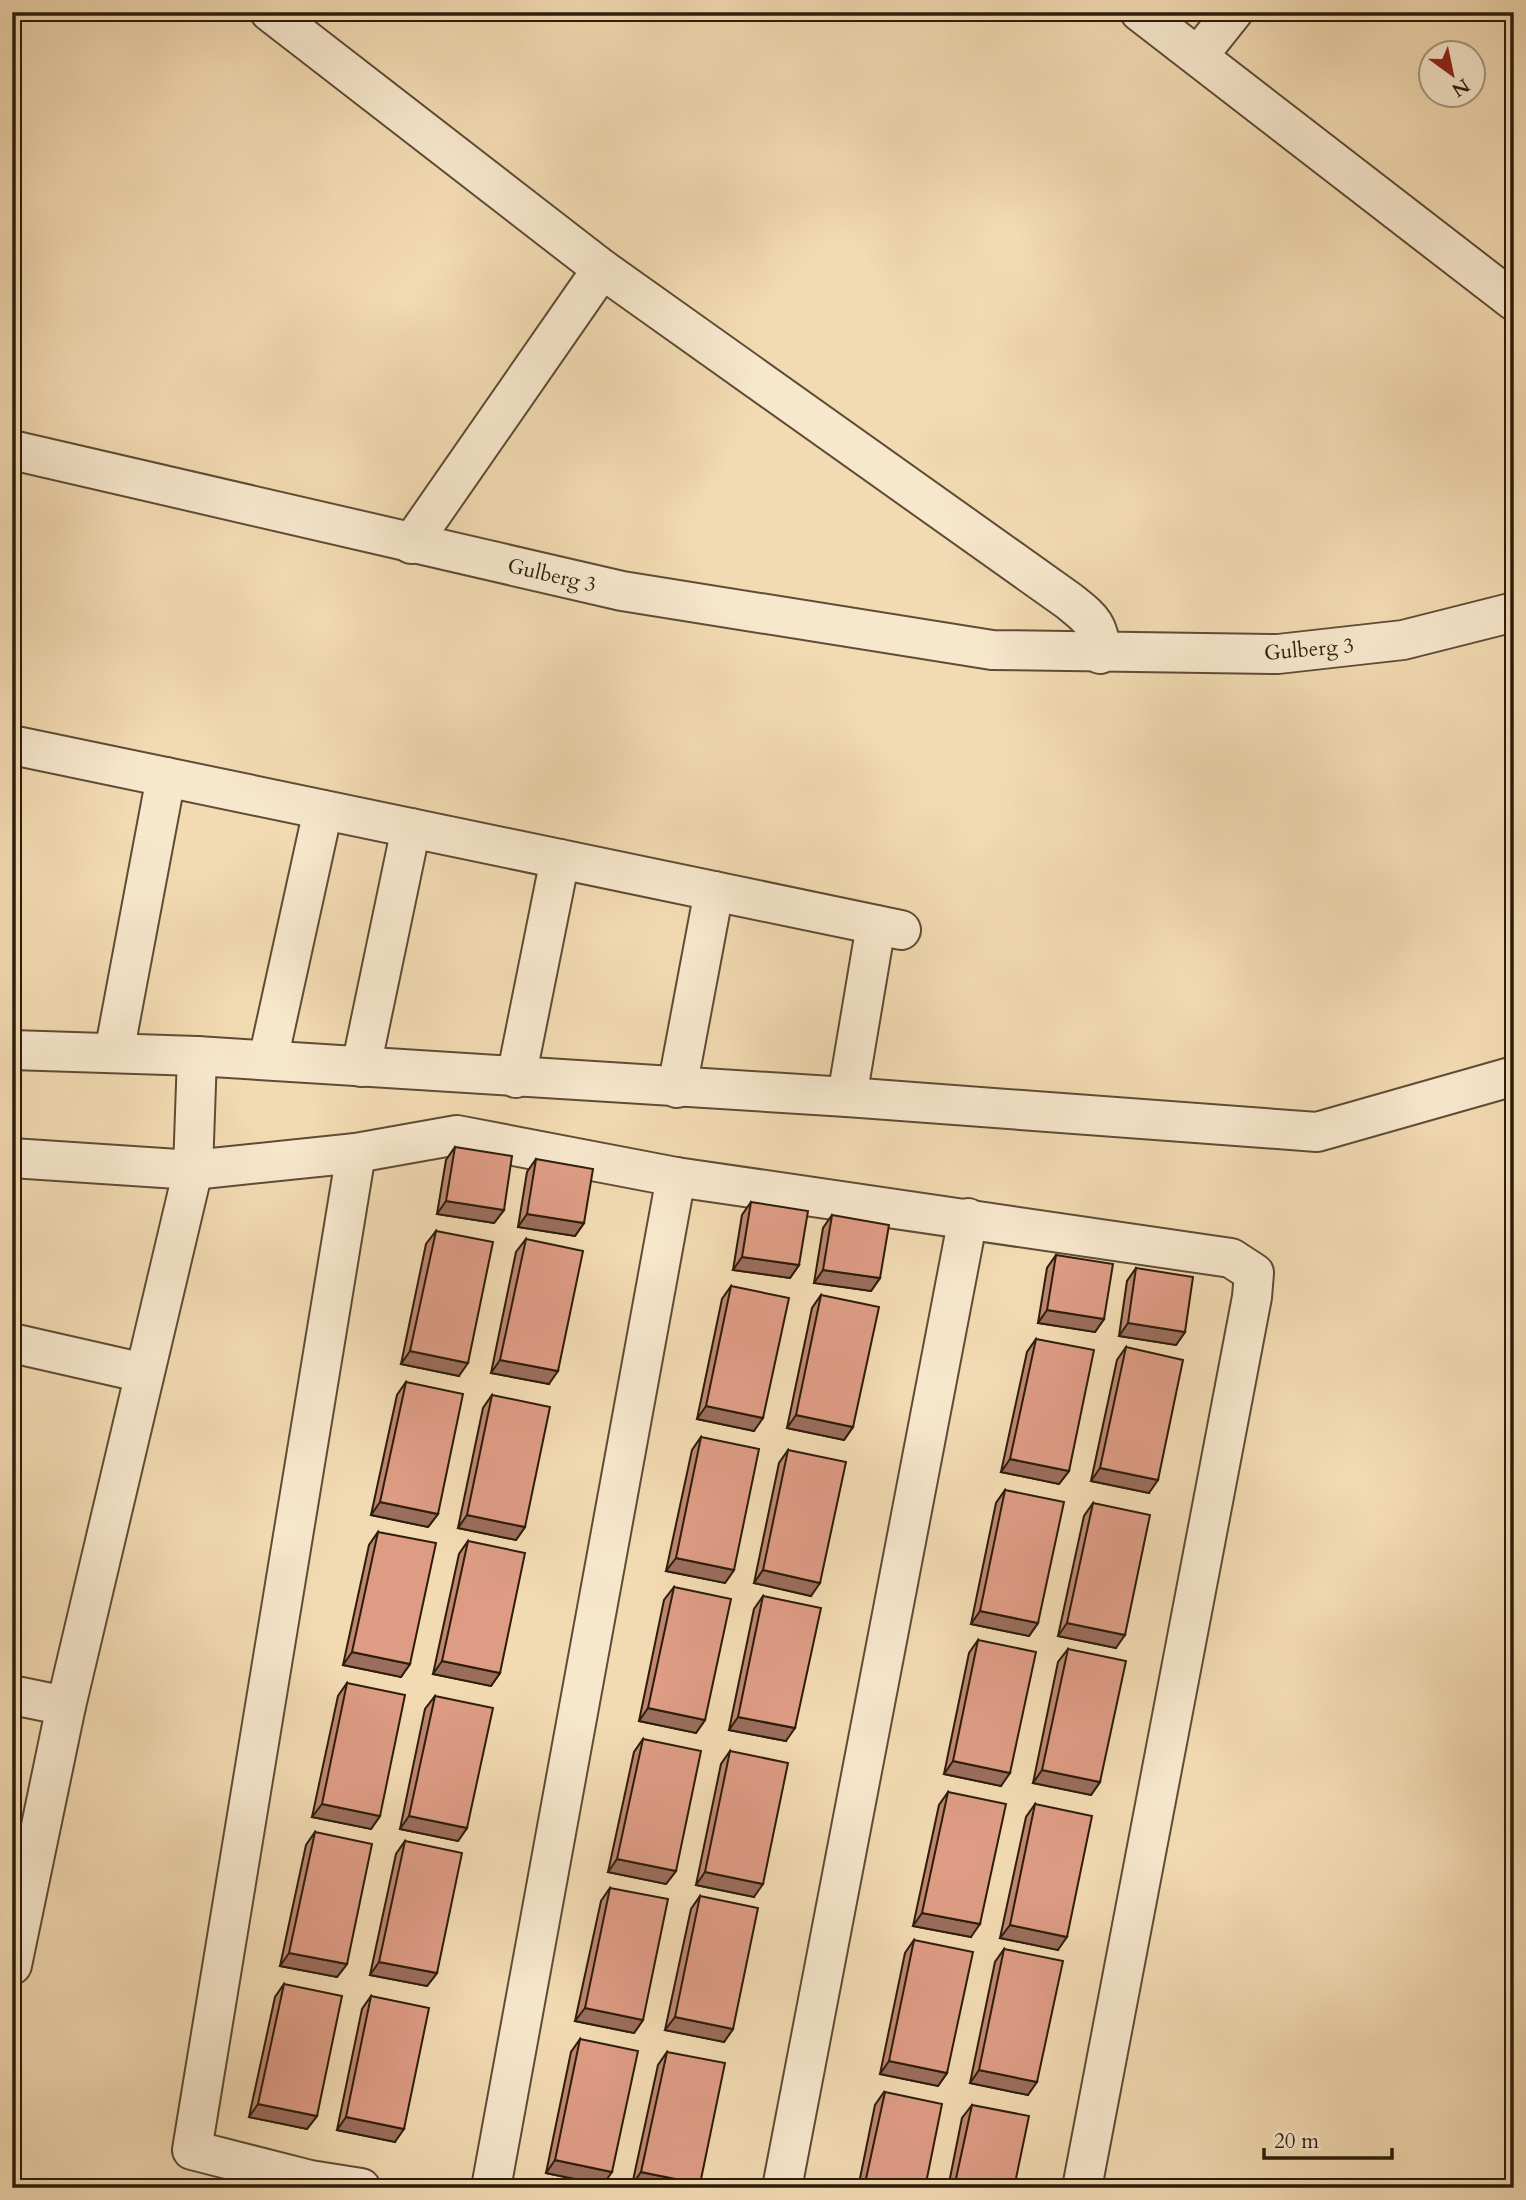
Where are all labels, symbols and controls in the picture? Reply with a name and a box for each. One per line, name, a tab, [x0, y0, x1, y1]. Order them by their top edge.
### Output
north arrow	[1418, 38, 1488, 108]
text: N	[1446, 72, 1475, 103]
street label: Gulberg 3	[505, 551, 599, 600]
street label: Gulberg 3	[1263, 631, 1355, 668]
scale bar	[1264, 2116, 1391, 2160]
text: 20 m	[1274, 2127, 1319, 2156]

